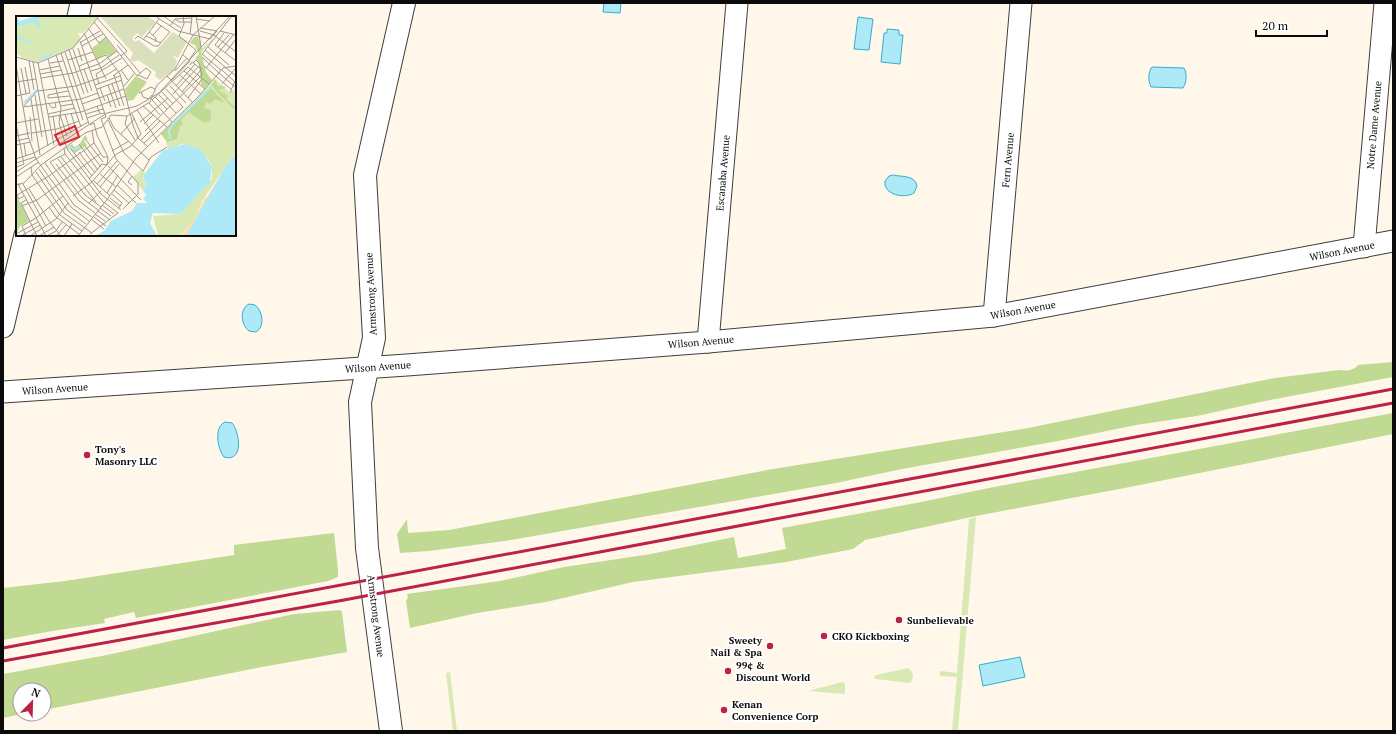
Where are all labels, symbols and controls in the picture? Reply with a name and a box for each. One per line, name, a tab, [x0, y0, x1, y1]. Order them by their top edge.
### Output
scale bar	[1256, 12, 1327, 38]
inset map	[16, 16, 236, 236]
text: 20 m	[1262, 18, 1289, 33]
street label: Notre Dame Avenue	[1364, 80, 1384, 170]
street label: Fern Avenue	[999, 132, 1017, 188]
street label: Escanaba Avenue	[713, 134, 733, 212]
street label: Wilson Avenue	[1308, 238, 1376, 264]
street label: Armstrong Avenue	[362, 252, 380, 336]
street label: Wilson Avenue	[989, 298, 1057, 322]
street label: Wilson Avenue	[667, 333, 735, 351]
street label: Wilson Avenue	[345, 358, 411, 376]
street label: Wilson Avenue	[22, 380, 88, 398]
place label: Tony's Masonry LLC	[95, 443, 157, 468]
marker: Tony's Masonry LLC	[82, 450, 92, 460]
street label: Armstrong Avenue	[364, 574, 388, 658]
place label: Sunbelievable	[907, 614, 974, 627]
marker: Sunbelievable	[894, 615, 904, 625]
place label: CKO Kickboxing	[832, 630, 910, 643]
marker: CKO Kickboxing	[819, 631, 829, 641]
place label: Sweety Nail & Spa	[711, 634, 763, 659]
marker: Sweety Nail & Spa	[765, 641, 775, 651]
place label: 99¢ & Discount World	[736, 659, 810, 684]
marker: 99¢ & Discount World	[723, 666, 733, 676]
north arrow	[12, 682, 52, 722]
text: N	[29, 685, 43, 701]
place label: Kenan Convenience Corp	[732, 698, 818, 723]
marker: Kenan Convenience Corp	[719, 705, 729, 715]

